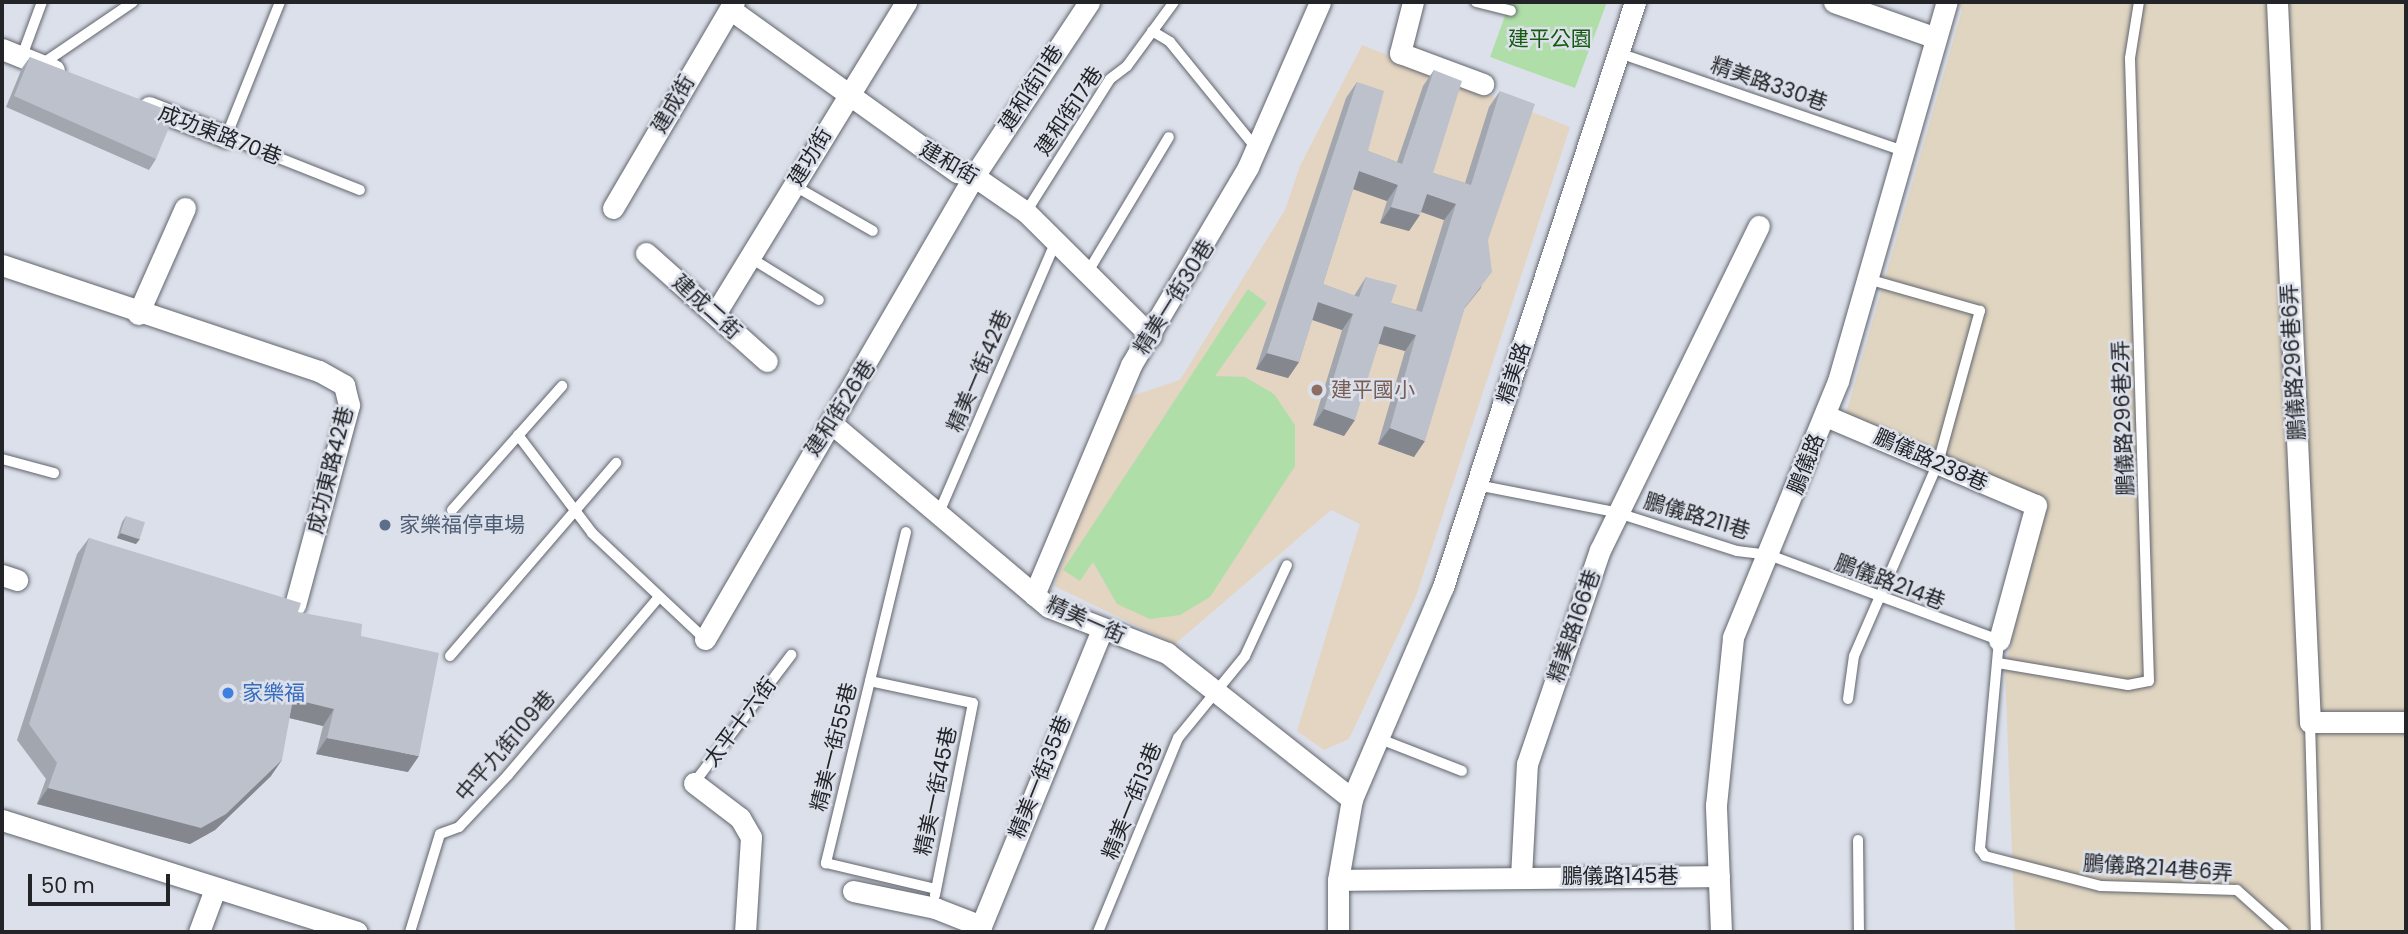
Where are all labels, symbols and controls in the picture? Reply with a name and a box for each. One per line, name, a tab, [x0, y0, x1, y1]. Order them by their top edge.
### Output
park label: 建平公園	[1508, 26, 1592, 52]
street label: 建和街11巷	[994, 40, 1068, 136]
street label: 精美路330巷	[1707, 52, 1831, 116]
street label: 建和街17巷	[1030, 62, 1108, 160]
street label: 建成街	[646, 70, 700, 138]
street label: 成功東路70巷	[155, 100, 285, 170]
street label: 建功街	[783, 124, 837, 190]
street label: 建和街	[915, 136, 983, 190]
street label: 精美一街30巷	[1129, 235, 1219, 359]
street label: 建成二街	[667, 270, 747, 344]
street label: 鵬儀路296巷6弄	[2276, 283, 2310, 441]
street label: 精美一街42巷	[942, 306, 1016, 436]
street label: 精美路	[1492, 339, 1536, 407]
street label: 鵬儀路296巷2弄	[2108, 340, 2138, 496]
street label: 建和街26巷	[800, 355, 880, 461]
place label: 建平國小	[1331, 377, 1415, 403]
marker: 建平國小	[1309, 382, 1325, 398]
street label: 成功東路42巷	[302, 404, 358, 536]
street label: 鵬儀路238巷	[1870, 424, 1992, 496]
street label: 鵬儀路	[1783, 430, 1829, 498]
street label: 鵬儀路211巷	[1641, 488, 1753, 544]
place label: 家樂福停車場	[399, 512, 525, 538]
marker: 家樂福停車場	[377, 517, 393, 533]
street label: 鵬儀路214巷	[1831, 549, 1949, 615]
street label: 精美路166巷	[1543, 566, 1605, 686]
street label: 精美一街	[1043, 591, 1129, 649]
street label: 太平十六街	[698, 672, 782, 772]
place label: 家樂福	[242, 680, 305, 706]
street label: 精美一街55巷	[806, 680, 862, 814]
marker: 家樂福	[220, 685, 236, 701]
street label: 中平九街109巷	[450, 686, 560, 806]
street label: 精美一街35巷	[1004, 712, 1076, 842]
street label: 精美一街45巷	[910, 724, 962, 858]
street label: 精美一街13巷	[1097, 739, 1167, 863]
street label: 鵬儀路214巷6弄	[2082, 850, 2234, 886]
scale bar	[32, 860, 173, 904]
street label: 鵬儀路145巷	[1561, 863, 1679, 889]
text: 50 m	[41, 871, 95, 900]

